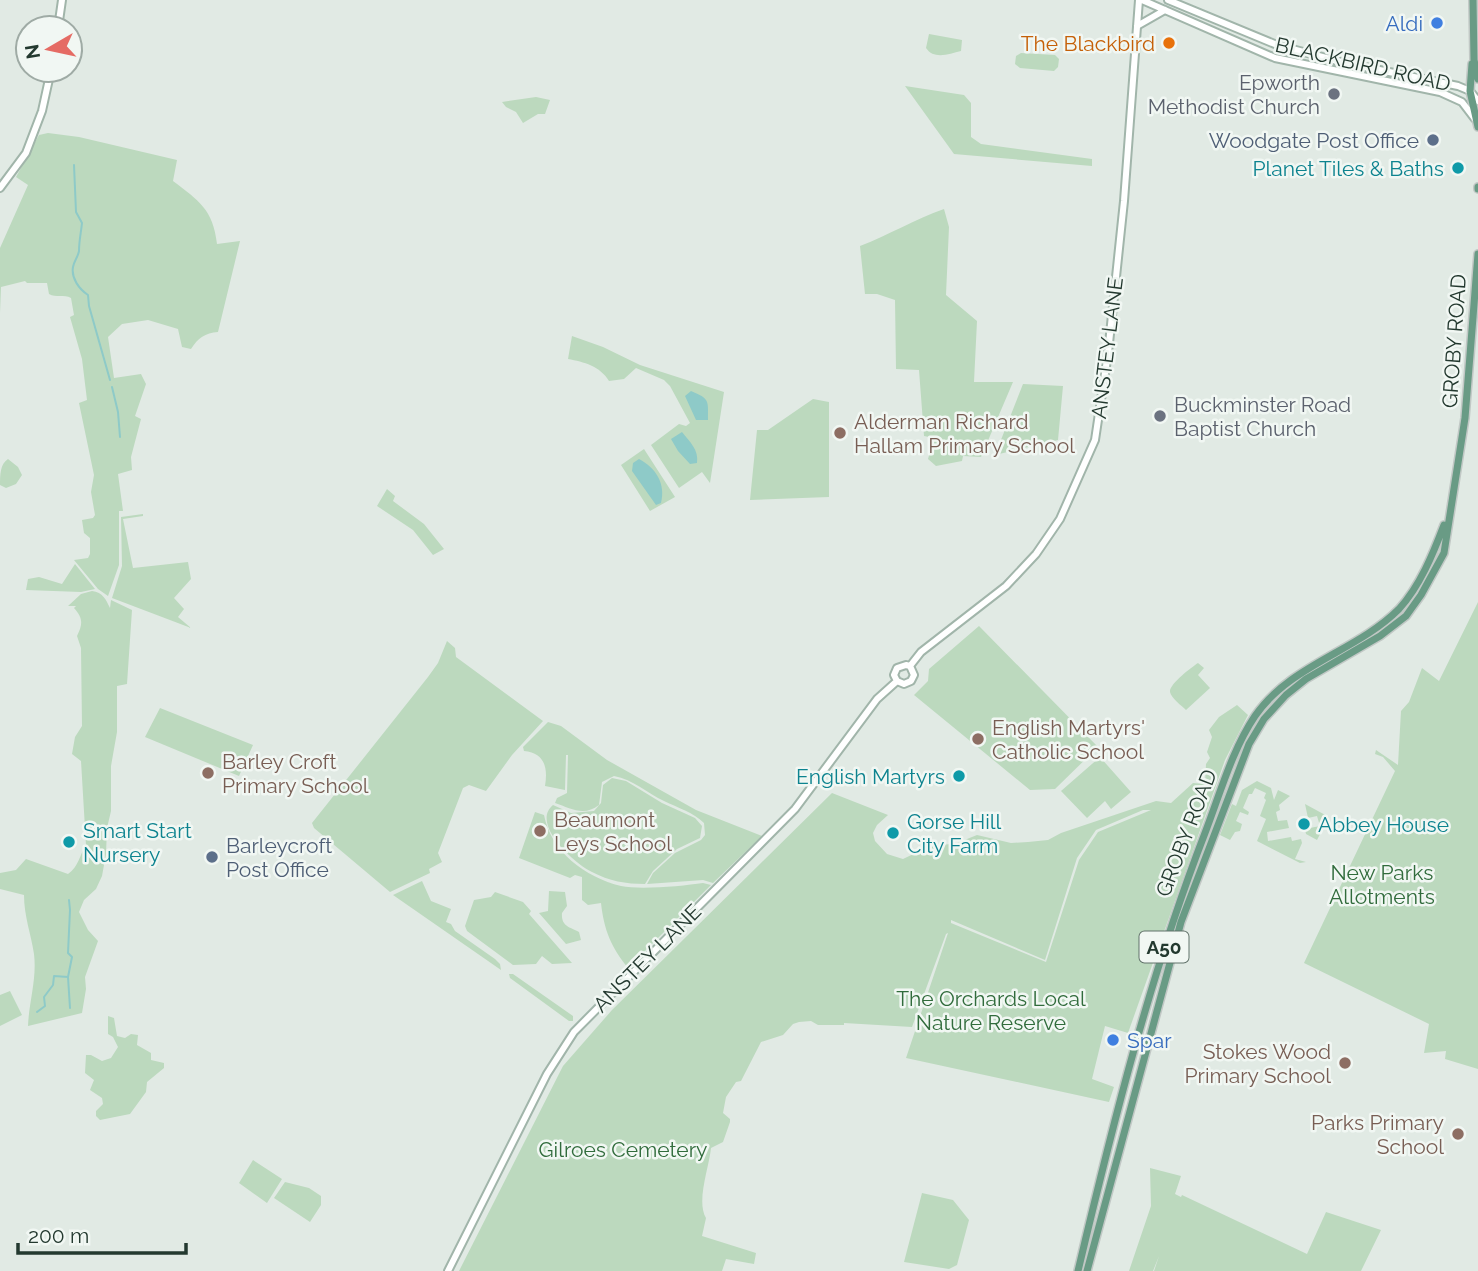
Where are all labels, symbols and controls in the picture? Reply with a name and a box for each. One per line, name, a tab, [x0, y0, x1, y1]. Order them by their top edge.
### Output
place label: Aldi	[1385, 11, 1423, 36]
north arrow	[14, 14, 84, 84]
marker: Aldi	[1429, 15, 1445, 31]
place label: The Blackbird	[1021, 31, 1155, 56]
street label: BLACKBIRD ROAD	[1273, 32, 1453, 96]
marker: The Blackbird	[1161, 35, 1177, 51]
text: N	[20, 43, 44, 61]
place label: Epworth Methodist Church	[1148, 70, 1320, 119]
marker: Epworth Methodist Church	[1326, 86, 1342, 102]
place label: Woodgate Post Office	[1209, 128, 1419, 153]
marker: Woodgate Post Office	[1425, 132, 1441, 148]
place label: Planet Tiles & Baths	[1252, 156, 1444, 181]
marker: Planet Tiles & Baths	[1450, 160, 1466, 176]
street label: GROBY ROAD	[1437, 273, 1471, 409]
street label: ANSTEY LANE	[1086, 276, 1128, 420]
place label: Buckminster Road Baptist Church	[1174, 392, 1351, 441]
marker: Buckminster Road Baptist Church	[1152, 408, 1168, 424]
place label: Alderman Richard Hallam Primary School	[854, 409, 1075, 458]
marker: Alderman Richard Hallam Primary School	[832, 425, 848, 441]
place label: English Martyrs' Catholic School	[992, 715, 1145, 764]
marker: English Martyrs' Catholic School	[970, 731, 986, 747]
place label: Barley Croft Primary School	[222, 749, 369, 798]
place label: English Martyrs	[796, 764, 945, 789]
marker: Barley Croft Primary School	[200, 765, 216, 781]
street label: GROBY ROAD	[1150, 766, 1222, 900]
marker: English Martyrs	[951, 768, 967, 784]
place label: Beaumont Leys School	[554, 807, 672, 856]
place label: Gorse Hill City Farm	[907, 809, 1002, 858]
place label: Abbey House	[1318, 812, 1449, 837]
marker: Abbey House	[1296, 816, 1312, 832]
place label: Smart Start Nursery	[83, 818, 192, 867]
marker: Beaumont Leys School	[532, 823, 548, 839]
marker: Gorse Hill City Farm	[885, 825, 901, 841]
place label: Barleycroft Post Office	[226, 833, 332, 882]
marker: Smart Start Nursery	[61, 834, 77, 850]
marker: Barleycroft Post Office	[204, 849, 220, 865]
park label: New Parks Allotments	[1329, 860, 1435, 909]
street label: ANSTEY LANE	[588, 899, 706, 1017]
road number: A50	[1140, 931, 1188, 962]
park label: The Orchards Local Nature Reserve	[896, 986, 1086, 1035]
place label: Spar	[1127, 1028, 1172, 1053]
marker: Spar	[1105, 1032, 1121, 1048]
place label: Stokes Wood Primary School	[1184, 1039, 1331, 1088]
marker: Stokes Wood Primary School	[1337, 1055, 1353, 1071]
place label: Parks Primary School	[1311, 1110, 1444, 1159]
marker: Parks Primary School	[1450, 1126, 1466, 1142]
park label: Gilroes Cemetery	[539, 1137, 707, 1162]
scale bar	[18, 1212, 186, 1256]
text: 200 m	[28, 1223, 89, 1248]

